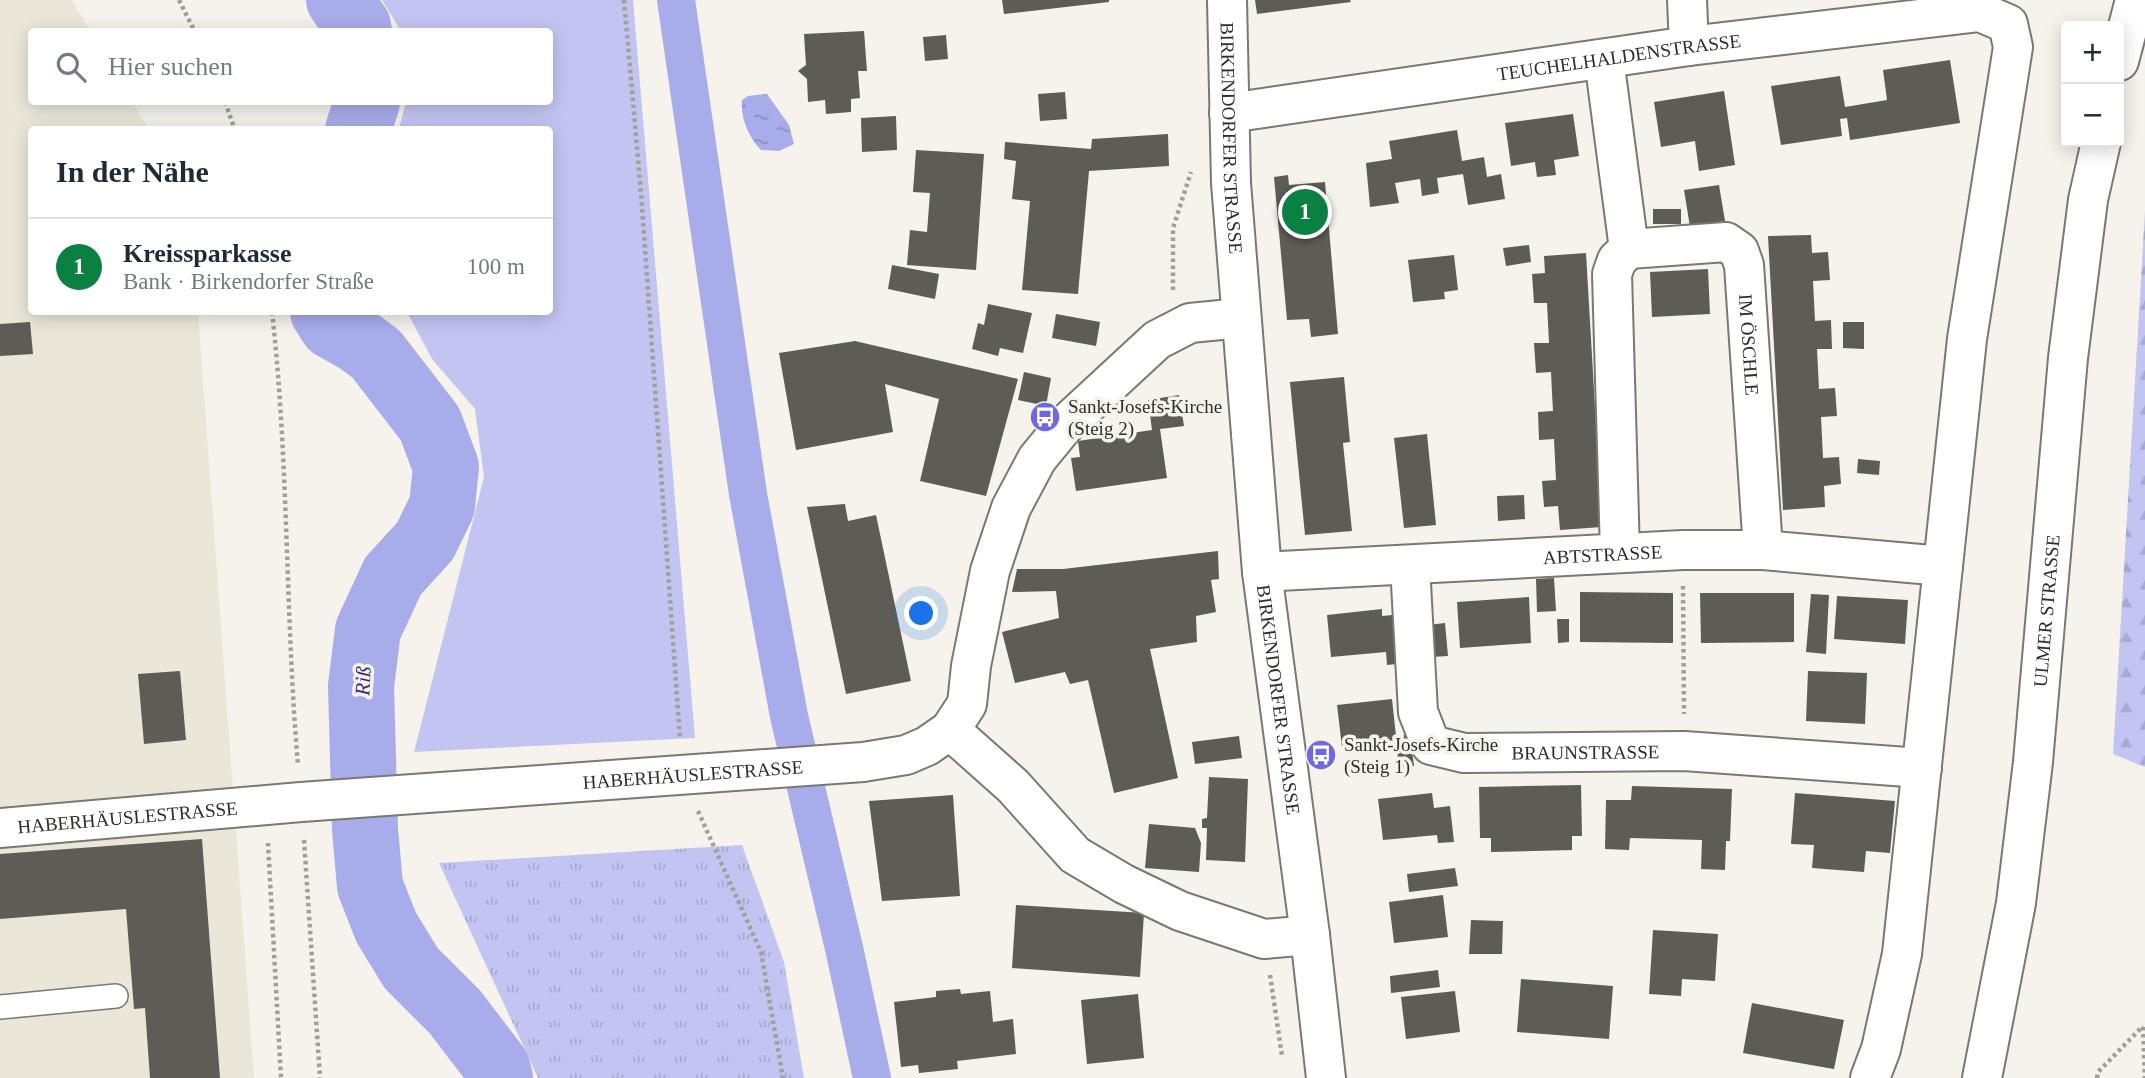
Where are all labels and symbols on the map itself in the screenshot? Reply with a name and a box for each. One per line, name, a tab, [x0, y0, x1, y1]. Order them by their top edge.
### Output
street label: BIRKENDORFER STRASSE	[1217, 22, 1247, 255]
street label: TEUCHELHALDENSTRASSE	[1496, 30, 1742, 84]
pin: 1	[1282, 186, 1328, 238]
street label: IM ÖSCHLE	[1735, 293, 1763, 396]
place label: Sankt-Josefs-Kirche (Steig 2)	[1068, 396, 1222, 440]
bus stop icon: Sankt-Josefs-Kirche (Steig 2)	[1028, 400, 1062, 434]
street label: ULMER STRASSE	[2029, 534, 2063, 688]
street label: ABTSTRASSE	[1542, 541, 1663, 568]
street label: BIRKENDORFER STRASSE	[1253, 583, 1304, 816]
your location	[904, 596, 938, 630]
water label: Riß	[350, 665, 376, 697]
place label: Sankt-Josefs-Kirche (Steig 1)	[1344, 734, 1498, 778]
bus stop icon: Sankt-Josefs-Kirche (Steig 1)	[1304, 738, 1338, 772]
street label: BRAUNSTRASSE	[1511, 741, 1659, 763]
street label: HABERHÄUSLESTRASSE	[582, 756, 804, 792]
street label: HABERHÄUSLESTRASSE	[17, 797, 238, 837]

